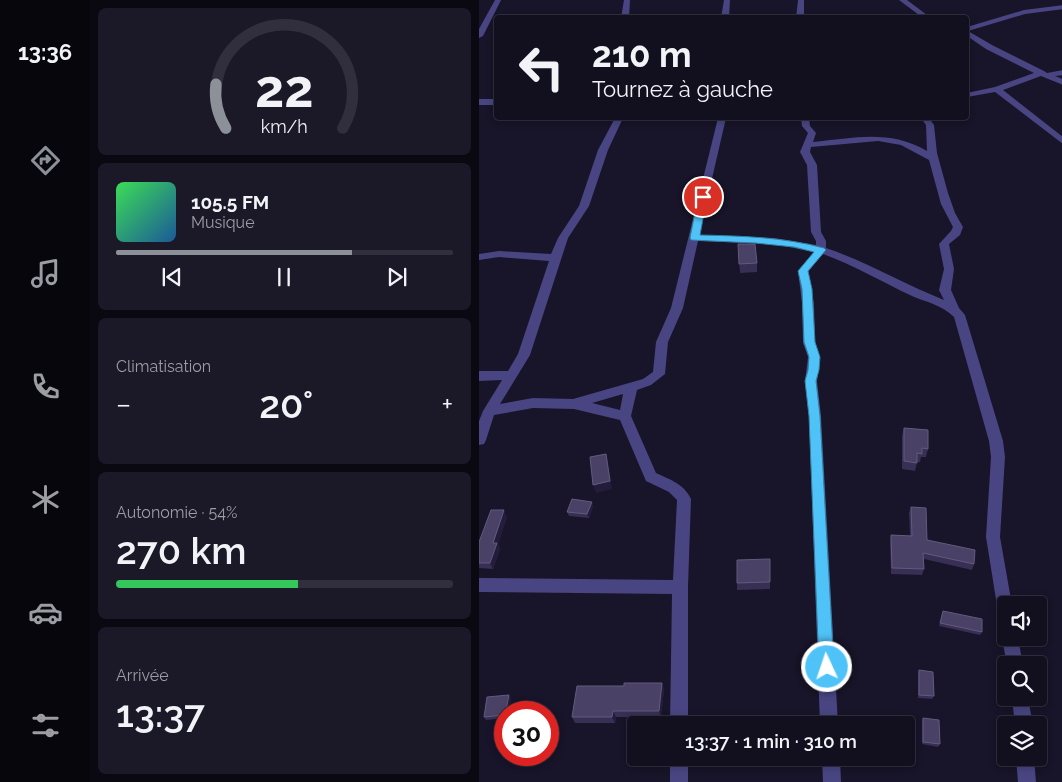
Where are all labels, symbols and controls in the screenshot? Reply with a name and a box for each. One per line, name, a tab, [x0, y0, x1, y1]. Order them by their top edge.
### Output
text: 210 m	[592, 34, 692, 75]
icon: left	[509, 35, 574, 100]
text: 13:36	[18, 39, 72, 65]
text: 22	[255, 58, 314, 119]
text: Tournez à gauche	[592, 76, 773, 102]
text: km/h	[261, 116, 308, 137]
icon: directions	[28, 143, 63, 178]
pin	[682, 176, 724, 218]
icon: arrive	[689, 183, 717, 211]
text: 105.5 FM	[191, 191, 269, 213]
text: Musique	[191, 213, 255, 232]
icon: music	[28, 256, 63, 291]
icon: previous	[158, 263, 186, 291]
icon: pause	[270, 263, 298, 291]
icon: next	[383, 263, 411, 291]
text: Climatisation	[116, 357, 211, 376]
icon: phone	[28, 369, 63, 404]
text: 20°	[259, 382, 313, 427]
text: −	[116, 388, 131, 421]
text: +	[441, 388, 453, 421]
icon: climate	[28, 482, 63, 517]
text: Autonomie · 54%	[116, 503, 237, 522]
text: 270 km	[116, 528, 246, 573]
icon: car	[28, 595, 63, 630]
map controls	[997, 596, 1047, 766]
button: sound	[997, 596, 1047, 646]
position arrow	[800, 640, 852, 692]
button: search	[997, 656, 1047, 706]
text: Arrivée	[116, 666, 169, 685]
text: 13:37	[116, 691, 205, 736]
speed limit sign: 30	[494, 701, 559, 766]
icon: filters	[28, 708, 63, 743]
button: layers	[997, 716, 1047, 766]
text: 13:37 · 1 min · 310 m	[685, 730, 857, 752]

